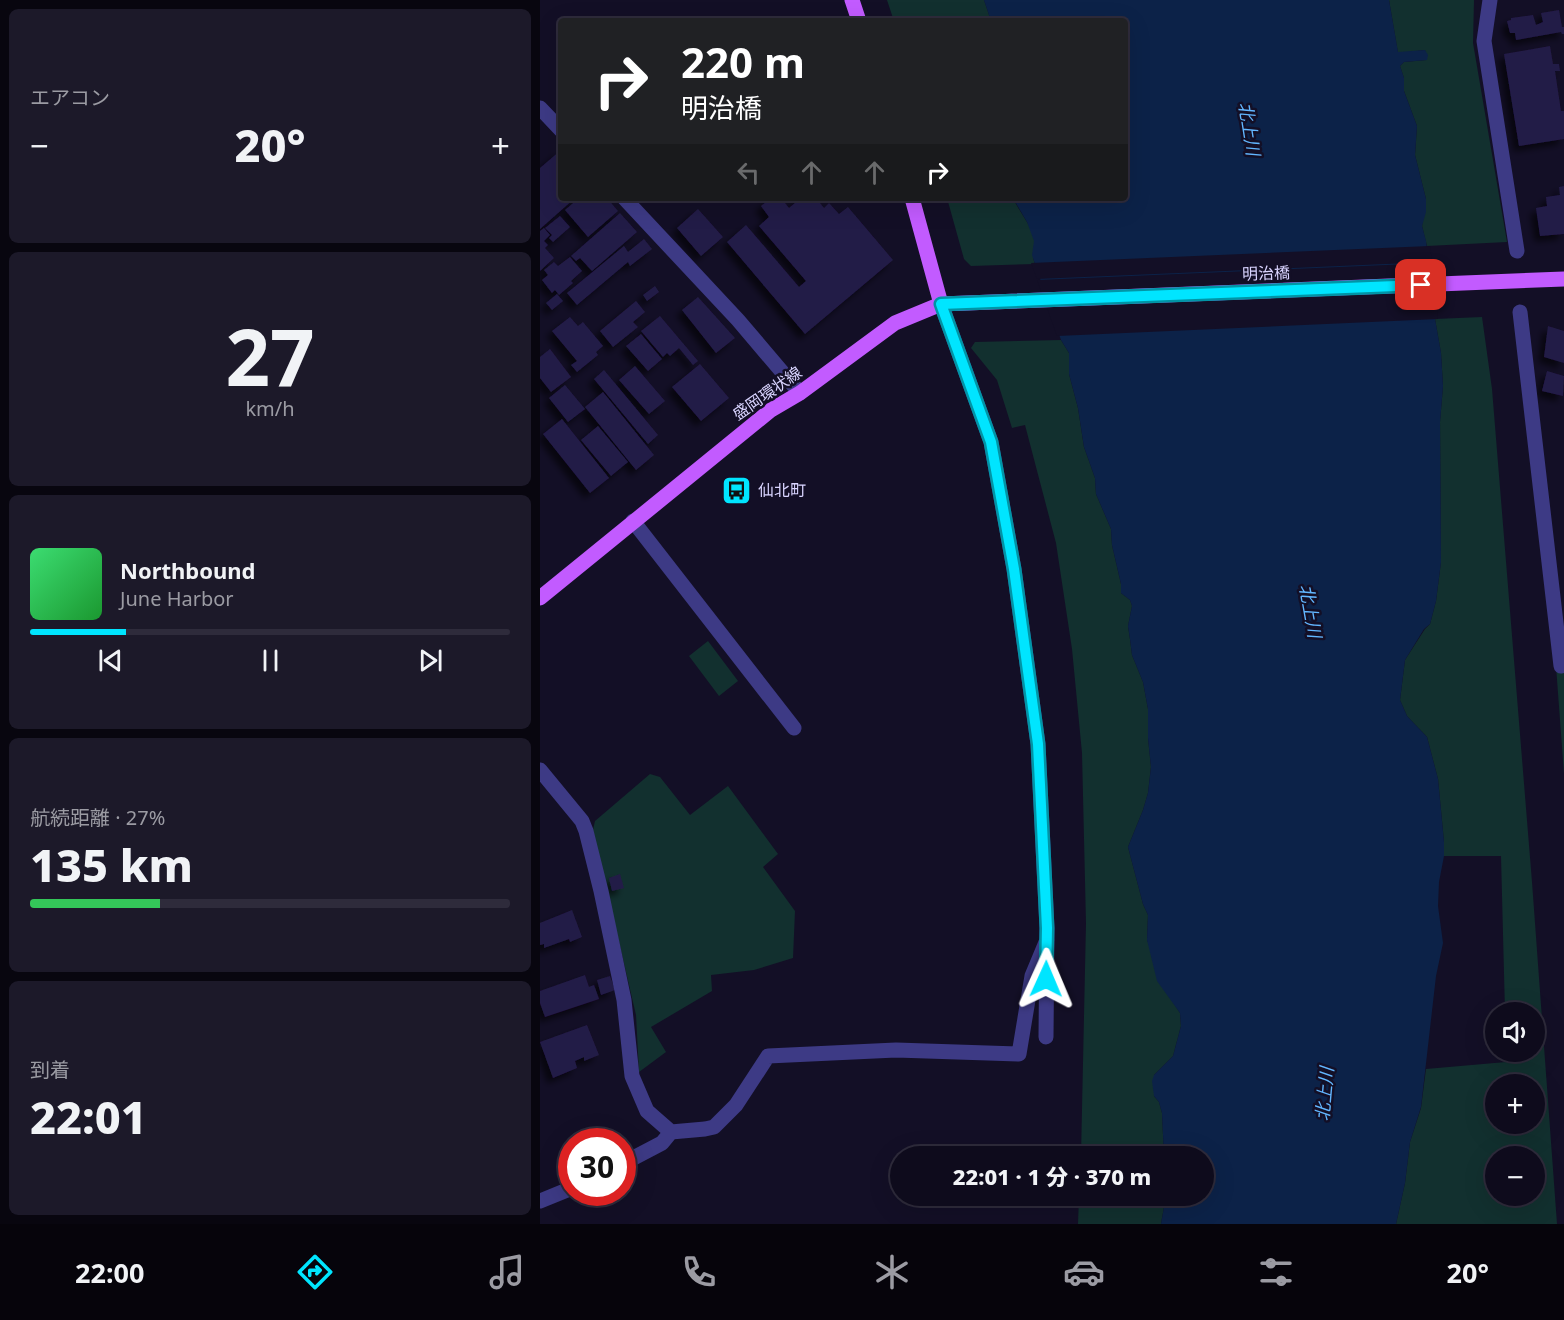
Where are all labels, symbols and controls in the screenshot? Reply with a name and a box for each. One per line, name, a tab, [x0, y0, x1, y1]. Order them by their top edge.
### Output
text: 220 m	[681, 33, 805, 90]
icon: right	[582, 42, 660, 120]
text: エアコン	[30, 84, 110, 111]
text: 明治橋	[681, 89, 762, 126]
water label: 北上川	[1234, 100, 1266, 159]
text: 20°	[234, 114, 306, 175]
text: −	[30, 123, 49, 168]
text: +	[491, 123, 510, 168]
icon: left	[732, 156, 765, 189]
icon: ahead	[795, 156, 828, 189]
icon: ahead	[858, 156, 891, 189]
icon: right	[921, 156, 954, 189]
pin	[1395, 259, 1446, 310]
street label: 明治橋	[1242, 261, 1290, 285]
icon: arrive	[1404, 268, 1437, 301]
text: 27	[225, 303, 315, 409]
street label: 盛岡環状線	[728, 361, 806, 425]
text: km/h	[245, 395, 295, 422]
bus stop icon: 仙北町	[721, 474, 753, 506]
place label: 仙北町	[758, 479, 806, 501]
text: Northbound	[120, 555, 255, 585]
water label: 北上川	[1294, 582, 1328, 641]
text: June Harbor	[120, 585, 234, 612]
icon: previous	[94, 644, 127, 677]
icon: pause	[254, 644, 287, 677]
icon: next	[414, 644, 447, 677]
text: 航続距離 · 27%	[30, 804, 165, 831]
text: 135 km	[30, 834, 193, 895]
position arrow	[1014, 947, 1078, 1011]
map controls	[1485, 1002, 1545, 1206]
button: sound	[1485, 1002, 1545, 1062]
text: 到着	[30, 1056, 70, 1083]
water label: 北上川	[1310, 1064, 1338, 1122]
button: +	[1485, 1074, 1545, 1134]
text: 22:01	[30, 1086, 147, 1147]
speed limit sign: 30	[558, 1128, 636, 1206]
button: −	[1485, 1146, 1545, 1206]
text: 22:01 · 1 分 · 370 m	[953, 1161, 1151, 1191]
icon: directions	[294, 1251, 336, 1293]
icon: music	[486, 1251, 528, 1293]
icon: phone	[678, 1251, 720, 1293]
icon: climate	[871, 1251, 913, 1293]
icon: car	[1063, 1251, 1105, 1293]
icon: filters	[1255, 1251, 1297, 1293]
text: 22:00	[75, 1254, 144, 1291]
text: 20°	[1447, 1254, 1489, 1291]

